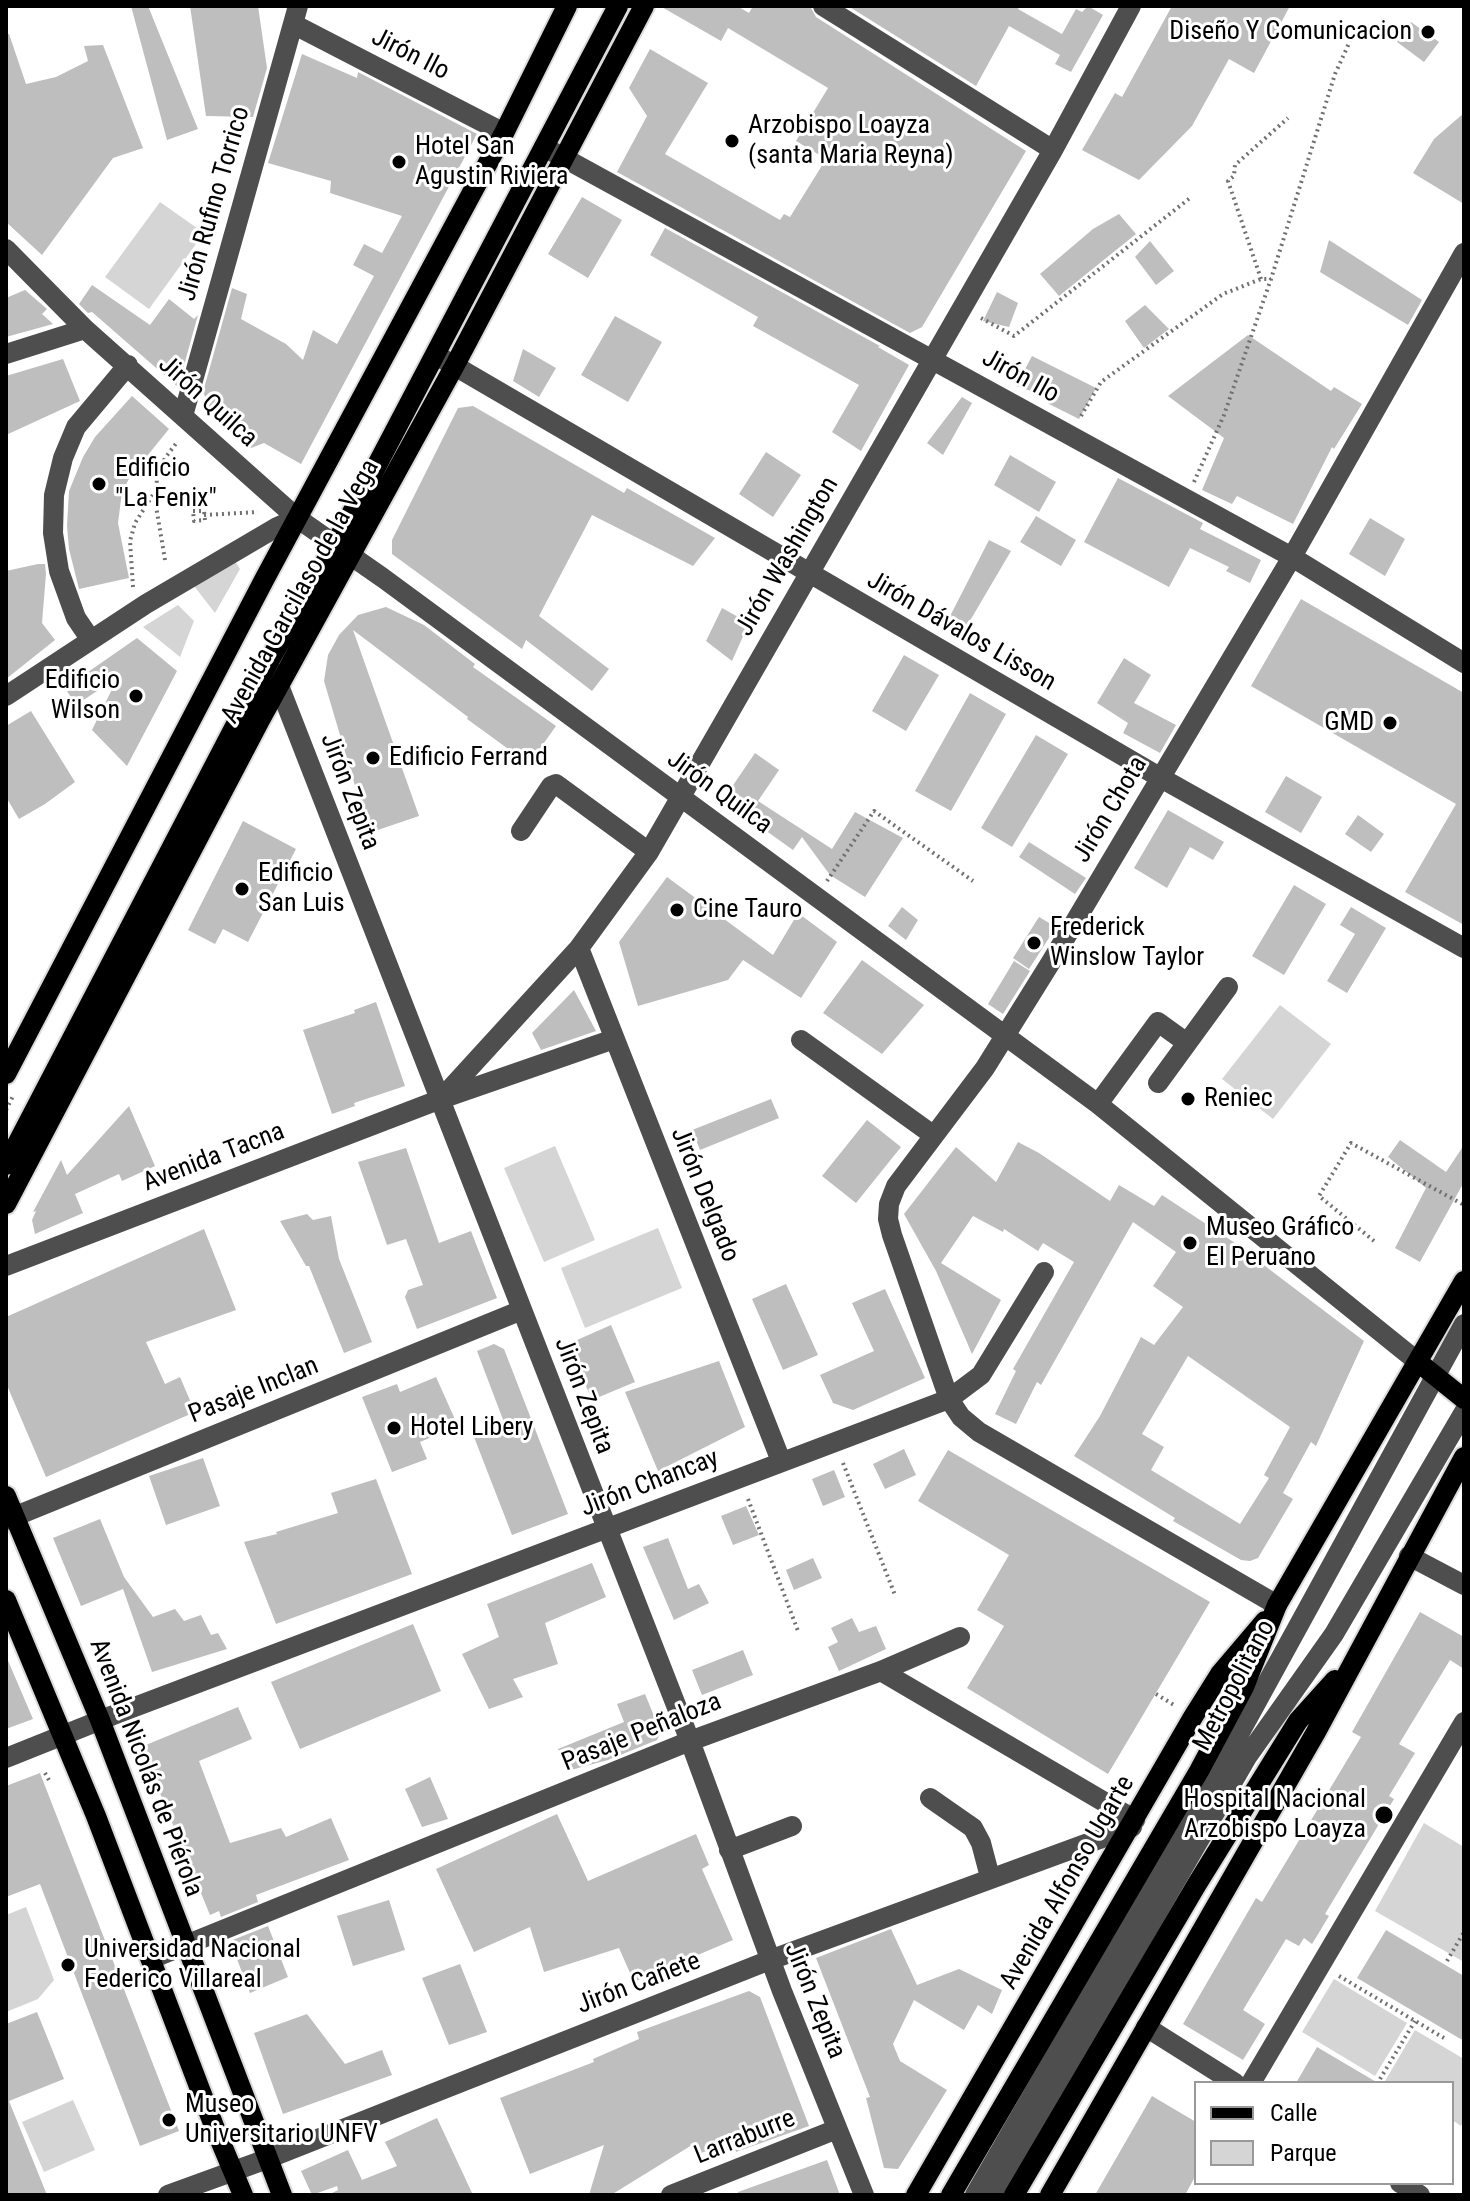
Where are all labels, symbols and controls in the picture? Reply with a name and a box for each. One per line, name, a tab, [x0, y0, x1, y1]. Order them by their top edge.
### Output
place label: Diseño Y Comunicacion	[1169, 16, 1412, 48]
street label: Jirón Ilo	[366, 22, 454, 88]
marker: Diseño Y Comunicacion	[1419, 23, 1437, 41]
street label: Jirón Rufino Torrico	[172, 103, 258, 305]
place label: Arzobispo Loayza (santa Maria Reyna)	[748, 110, 954, 172]
place label: Hotel San Agustin Riviera	[415, 131, 568, 192]
marker: Arzobispo Loayza (santa Maria Reyna)	[723, 132, 741, 150]
marker: Hotel San Agustin Riviera	[390, 153, 408, 171]
street label: Jirón Ilo	[976, 343, 1064, 411]
street label: Jirón Quilca	[151, 349, 263, 455]
place label: Edificio "La Fenix"	[115, 453, 217, 514]
street label: Avenida Garcilaso de la Vega	[215, 455, 387, 729]
street label: Jirón Washington	[730, 472, 846, 642]
marker: Edificio "La Fenix"	[90, 475, 108, 493]
street label: Jirón Dávalos Lisson	[861, 565, 1061, 699]
place label: Edificio Wilson	[45, 665, 120, 726]
marker: Edificio Wilson	[127, 687, 145, 705]
place label: GMD	[1324, 707, 1374, 739]
marker: GMD	[1381, 714, 1399, 732]
street label: Jirón Zepita	[313, 729, 385, 855]
place label: Edificio Ferrand	[389, 742, 548, 774]
street label: Jirón Quilca	[660, 744, 778, 842]
marker: Edificio Ferrand	[364, 749, 382, 767]
street label: Jirón Chota	[1067, 751, 1155, 869]
place label: Edificio San Luis	[258, 858, 345, 920]
marker: Edificio San Luis	[233, 880, 251, 898]
place label: Cine Tauro	[693, 894, 802, 926]
marker: Cine Tauro	[668, 901, 686, 919]
place label: Frederick Winslow Taylor	[1050, 912, 1204, 974]
marker: Frederick Winslow Taylor	[1025, 934, 1043, 952]
place label: Reniec	[1204, 1083, 1273, 1115]
marker: Reniec	[1179, 1090, 1197, 1108]
street label: Avenida Tacna	[139, 1117, 289, 1199]
street label: Jirón Delgado	[663, 1123, 745, 1267]
place label: Museo Gráfico El Peruano	[1206, 1212, 1354, 1274]
marker: Museo Gráfico El Peruano	[1181, 1234, 1199, 1252]
street label: Jirón Zepita	[547, 1333, 619, 1459]
street label: Pasaje Inclan	[185, 1351, 323, 1431]
place label: Hotel Libery	[410, 1412, 533, 1444]
marker: Hotel Libery	[385, 1419, 403, 1437]
street label: Jirón Chancay	[577, 1443, 723, 1525]
street label: Metropolitano	[1187, 1615, 1283, 1757]
street label: Avenida Nicolás de Piérola	[81, 1635, 209, 1901]
street label: Pasaje Peñaloza	[558, 1687, 726, 1779]
street label: Avenida Alfonso Ugarte	[994, 1771, 1142, 1995]
place label: Hospital Nacional Arzobispo Loayza	[1183, 1784, 1366, 1846]
marker: Hospital Nacional Arzobispo Loayza	[1373, 1804, 1395, 1826]
place label: Universidad Nacional Federico Villareal	[84, 1934, 301, 1996]
street label: Jirón Zepita	[777, 1938, 851, 2064]
street label: Jirón Cañete	[573, 1946, 705, 2022]
marker: Universidad Nacional Federico Villareal	[59, 1956, 77, 1974]
legend	[1194, 2081, 1454, 2185]
place label: Museo Universitario UNFV	[185, 2089, 378, 2150]
text: Calle	[1270, 2099, 1317, 2127]
street label: Larraburre	[690, 2104, 800, 2172]
marker: Museo Universitario UNFV	[160, 2111, 178, 2129]
text: Parque	[1270, 2139, 1337, 2167]

